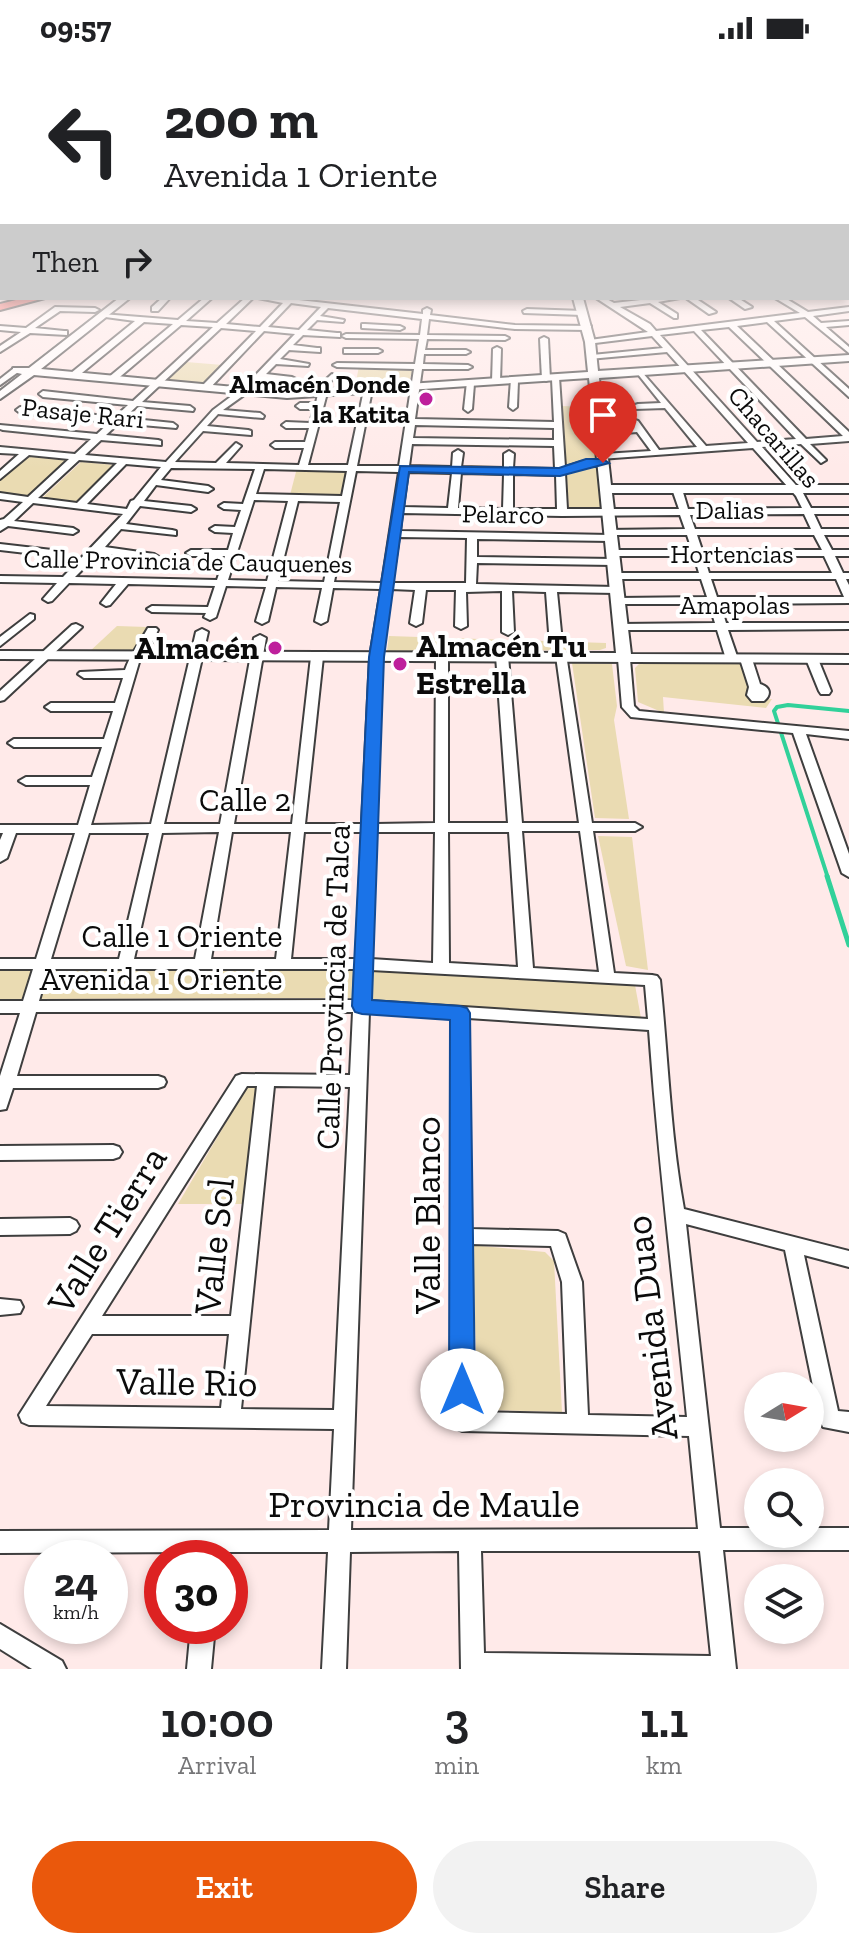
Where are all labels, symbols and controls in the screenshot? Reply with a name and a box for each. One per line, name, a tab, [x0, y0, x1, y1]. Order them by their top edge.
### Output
text: 09:57	[40, 10, 111, 46]
text: 200 m	[164, 85, 318, 152]
icon: left	[32, 88, 136, 192]
text: Avenida 1 Oriente	[164, 153, 438, 196]
icon: right	[115, 240, 159, 284]
text: Then	[32, 244, 99, 280]
place label: Almacén Donde la Katita	[229, 368, 410, 430]
street label: Chacarillas	[721, 380, 827, 494]
pin	[569, 381, 637, 463]
marker: Almacén Donde la Katita	[417, 390, 435, 408]
street label: Pasaje Rari	[20, 391, 146, 435]
icon: arrive	[581, 393, 625, 437]
street label: Dalias	[696, 494, 764, 526]
street label: Pelarco	[462, 497, 544, 531]
street label: Hortencias	[670, 538, 794, 570]
street label: Calle Provincia de Cauquenes	[23, 542, 353, 580]
street label: Amapolas	[680, 589, 790, 621]
place label: Almacén Tu Estrella	[416, 627, 587, 702]
place label: Almacén	[134, 629, 259, 667]
marker: Almacén	[266, 639, 284, 657]
marker: Almacén Tu Estrella	[391, 655, 409, 673]
street label: Calle 2	[199, 781, 291, 819]
street label: Calle Provincia de Talca	[308, 824, 358, 1150]
street label: Calle 1 Oriente	[81, 917, 283, 955]
street label: Avenida 1 Oriente	[39, 960, 283, 998]
street label: Valle Blanco	[404, 1116, 450, 1315]
street label: Valle Tierra	[37, 1138, 177, 1323]
street label: Valle Sol	[184, 1175, 244, 1318]
street label: Avenida Duao	[614, 1213, 688, 1443]
position arrow	[420, 1348, 504, 1432]
street label: Valle Rio	[115, 1358, 258, 1406]
north arrow	[744, 1372, 824, 1452]
map controls	[744, 1372, 824, 1644]
button: search	[744, 1468, 824, 1548]
street label: Provincia de Maule	[268, 1481, 580, 1527]
speed limit sign: 30	[144, 1540, 248, 1644]
text: 24	[54, 1558, 98, 1606]
button: layers	[744, 1564, 824, 1644]
text: km/h	[53, 1600, 99, 1624]
text: 10:00	[161, 1692, 274, 1749]
text: 3	[444, 1692, 469, 1749]
text: 1.1	[640, 1692, 688, 1749]
text: Arrival	[178, 1749, 256, 1781]
text: min	[435, 1749, 479, 1781]
text: km	[646, 1749, 682, 1781]
button: Exit	[32, 1841, 417, 1933]
button: Share	[433, 1841, 817, 1933]

